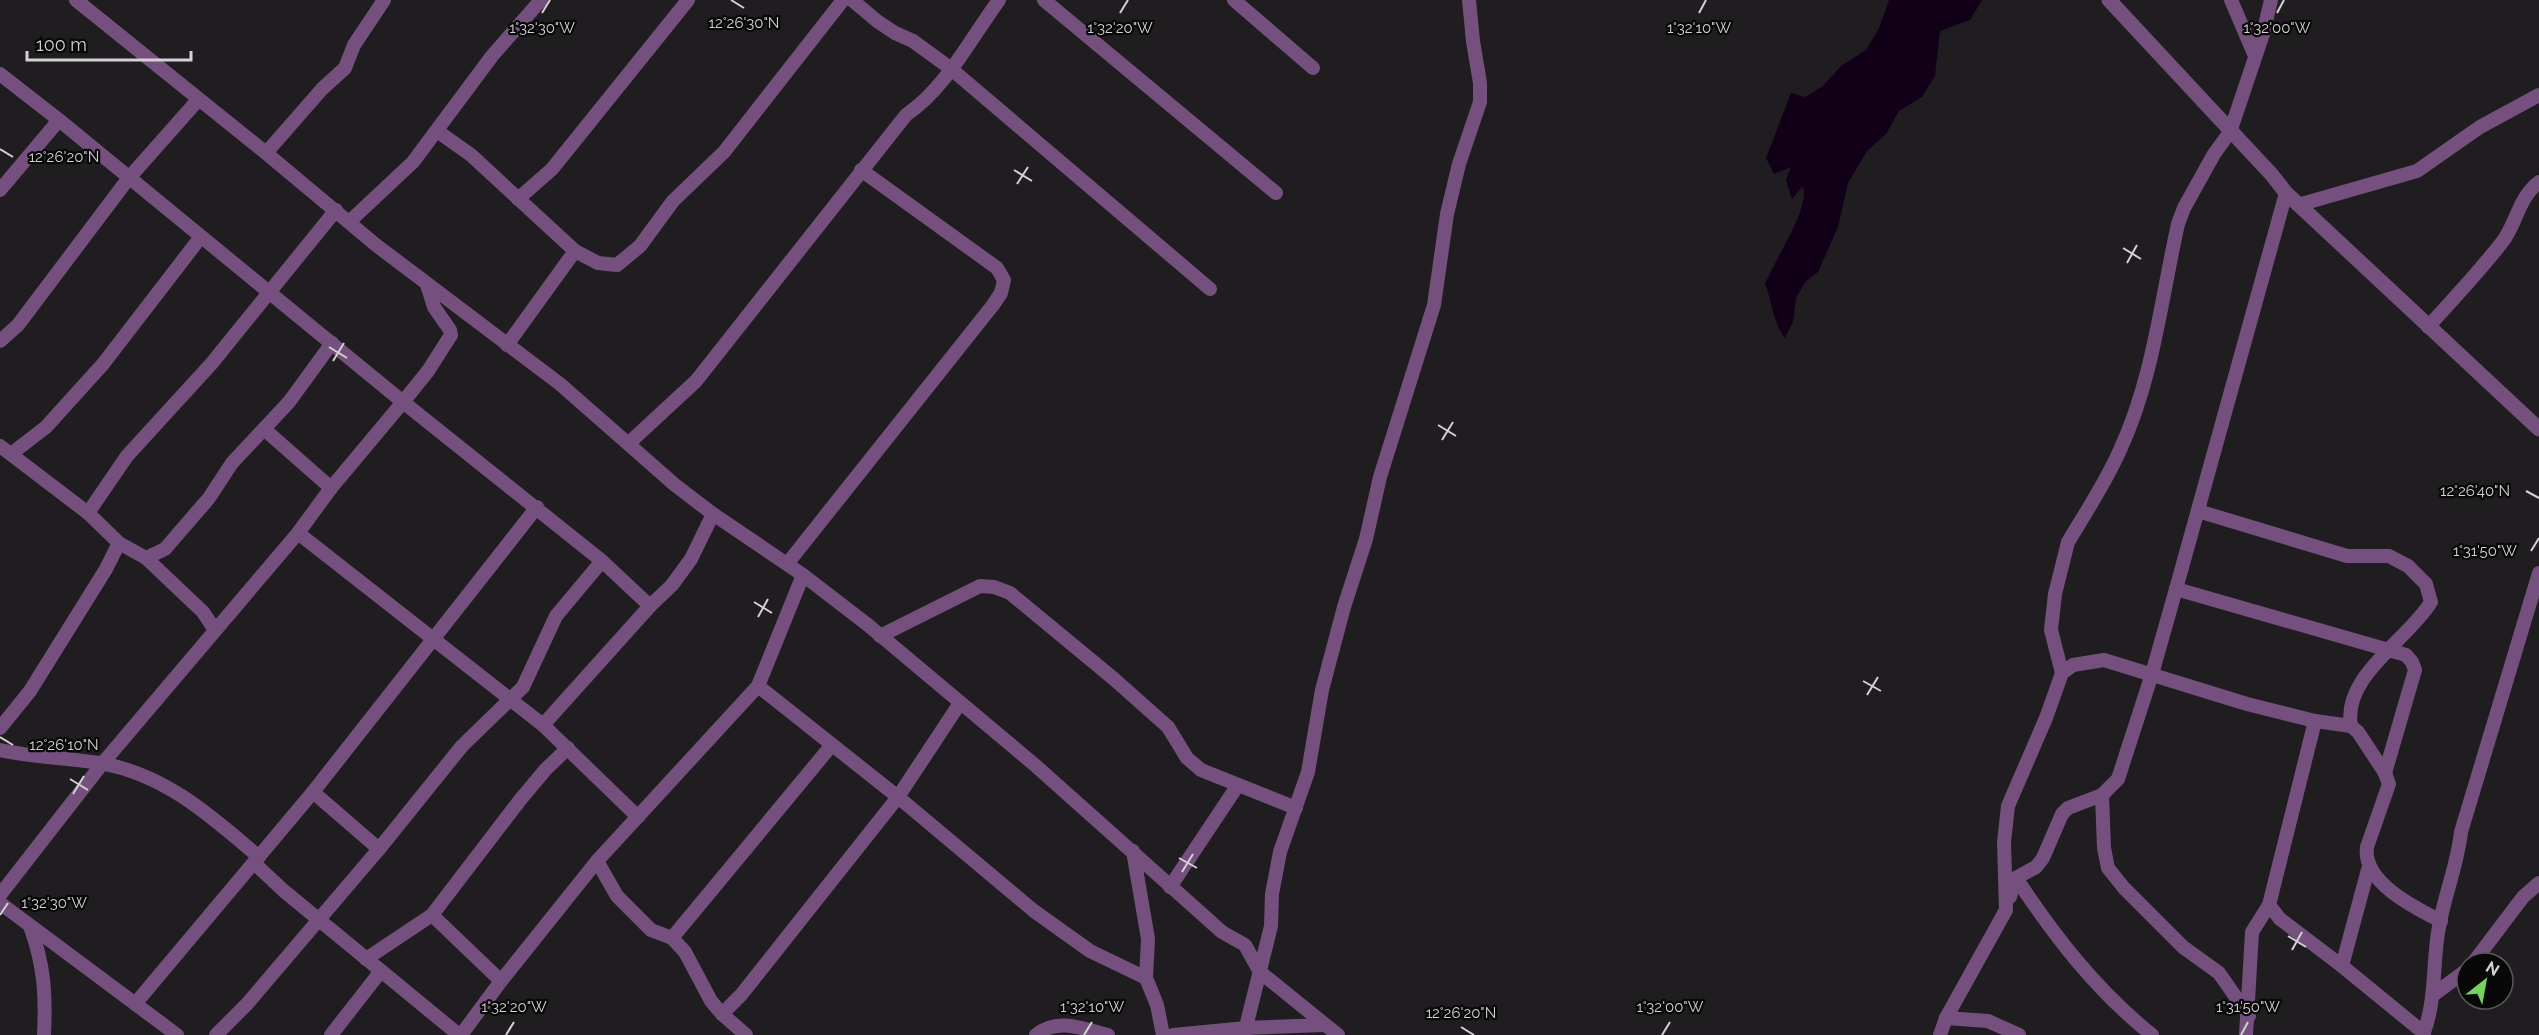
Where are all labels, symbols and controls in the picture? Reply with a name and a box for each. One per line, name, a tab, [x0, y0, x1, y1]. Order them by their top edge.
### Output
text: 12°26'30"N	[709, 14, 779, 32]
text: 1°32'30"W	[509, 19, 575, 37]
text: 1°32'20"W	[1087, 19, 1153, 37]
text: 1°32'10"W	[1667, 19, 1731, 37]
text: 1°32'00"W	[2244, 19, 2311, 37]
scale bar	[27, 24, 190, 62]
text: 100 m	[36, 34, 87, 55]
text: 12°26'20"N	[29, 148, 99, 166]
text: 12°26'40"N	[2440, 482, 2510, 500]
text: 1°31'50"W	[2453, 542, 2517, 560]
text: 12°26'10"N	[29, 736, 99, 754]
text: 1°32'30"W	[21, 894, 87, 912]
north arrow	[2455, 951, 2515, 1011]
text: N	[2482, 957, 2503, 980]
text: 1°32'20"W	[481, 998, 547, 1016]
text: 1°32'10"W	[1060, 998, 1124, 1016]
text: 1°32'00"W	[1637, 998, 1704, 1016]
text: 1°31'50"W	[2216, 998, 2280, 1016]
text: 12°26'20"N	[1426, 1004, 1496, 1022]

